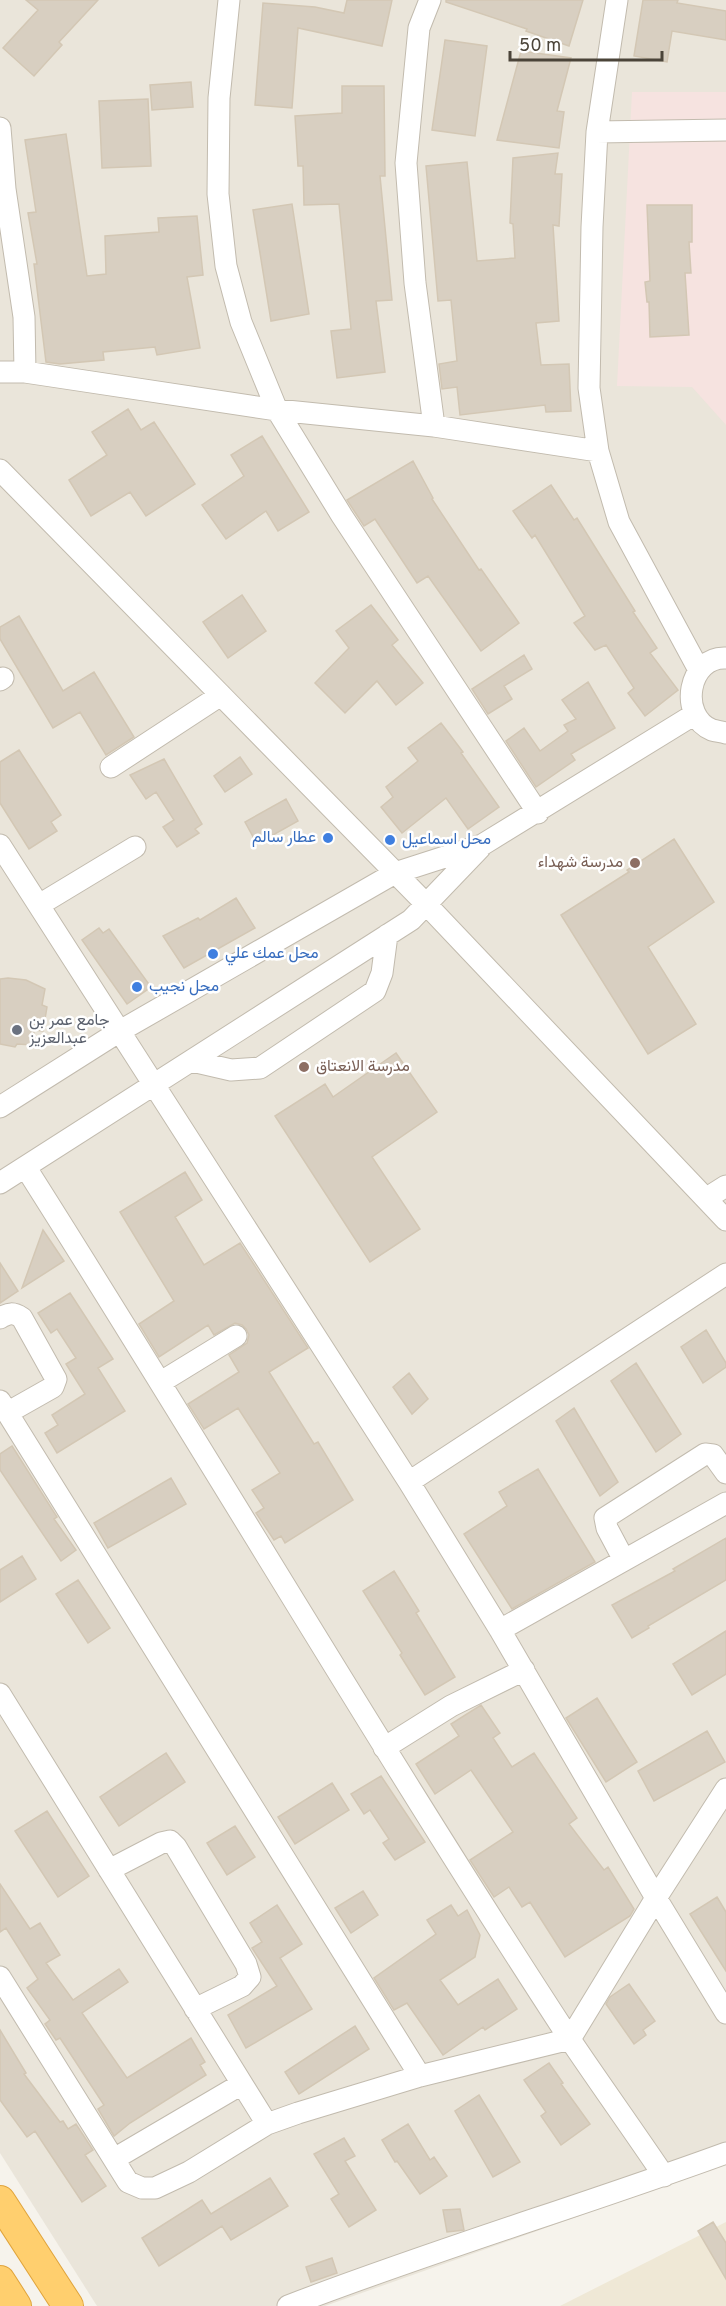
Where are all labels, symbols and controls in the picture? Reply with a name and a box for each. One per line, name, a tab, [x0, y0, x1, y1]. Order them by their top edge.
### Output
scale bar	[510, 24, 662, 62]
text: 50 m	[519, 35, 561, 58]
place label: عطار سالم	[252, 828, 316, 848]
place label: محل اسماعيل	[402, 830, 491, 850]
marker: عطار سالم	[321, 831, 335, 845]
marker: محل اسماعيل	[383, 833, 397, 847]
place label: مدرسة شهداء	[538, 853, 623, 873]
marker: مدرسة شهداء	[628, 856, 642, 870]
place label: محل عمك علي	[225, 944, 319, 966]
marker: محل عمك علي	[206, 947, 220, 961]
place label: محل نجيب	[149, 977, 219, 997]
marker: محل نجيب	[130, 980, 144, 994]
place label: جامع عمر بن عبدالعزيز	[28, 1011, 110, 1049]
marker: جامع عمر بن عبدالعزيز	[10, 1023, 24, 1037]
place label: مدرسة الانعتاق	[316, 1057, 410, 1077]
marker: مدرسة الانعتاق	[297, 1060, 311, 1074]

